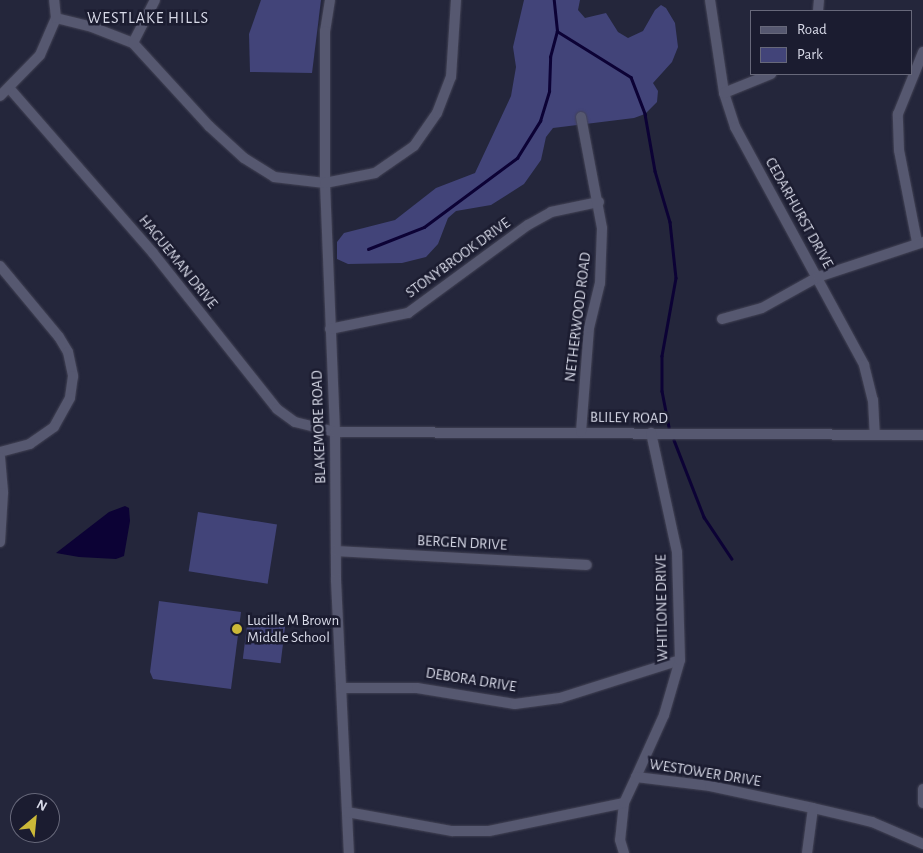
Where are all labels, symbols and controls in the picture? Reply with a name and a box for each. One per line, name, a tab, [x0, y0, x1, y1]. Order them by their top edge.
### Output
district label: WESTLAKE HILLS	[85, 8, 211, 28]
legend	[750, 10, 913, 75]
text: Road	[797, 22, 827, 37]
text: Park	[797, 47, 823, 62]
street label: CEDARHURST DRIVE	[761, 155, 837, 271]
street label: HAGUEMAN DRIVE	[135, 212, 221, 312]
street label: STONYBROOK DRIVE	[402, 214, 514, 302]
street label: NETHERWOOD ROAD	[561, 251, 595, 383]
street label: BLAKEMORE ROAD	[308, 370, 330, 484]
street label: BLILEY ROAD	[590, 408, 668, 428]
street label: BERGEN DRIVE	[417, 532, 507, 554]
street label: WHITLONE DRIVE	[652, 554, 672, 662]
place label: Lucille M Brown Middle School	[247, 611, 339, 646]
marker: Lucille M Brown Middle School	[231, 623, 243, 635]
street label: DEBORA DRIVE	[424, 664, 518, 696]
street label: WESTOWER DRIVE	[648, 755, 762, 791]
north arrow	[10, 793, 60, 843]
text: N	[34, 797, 49, 814]

